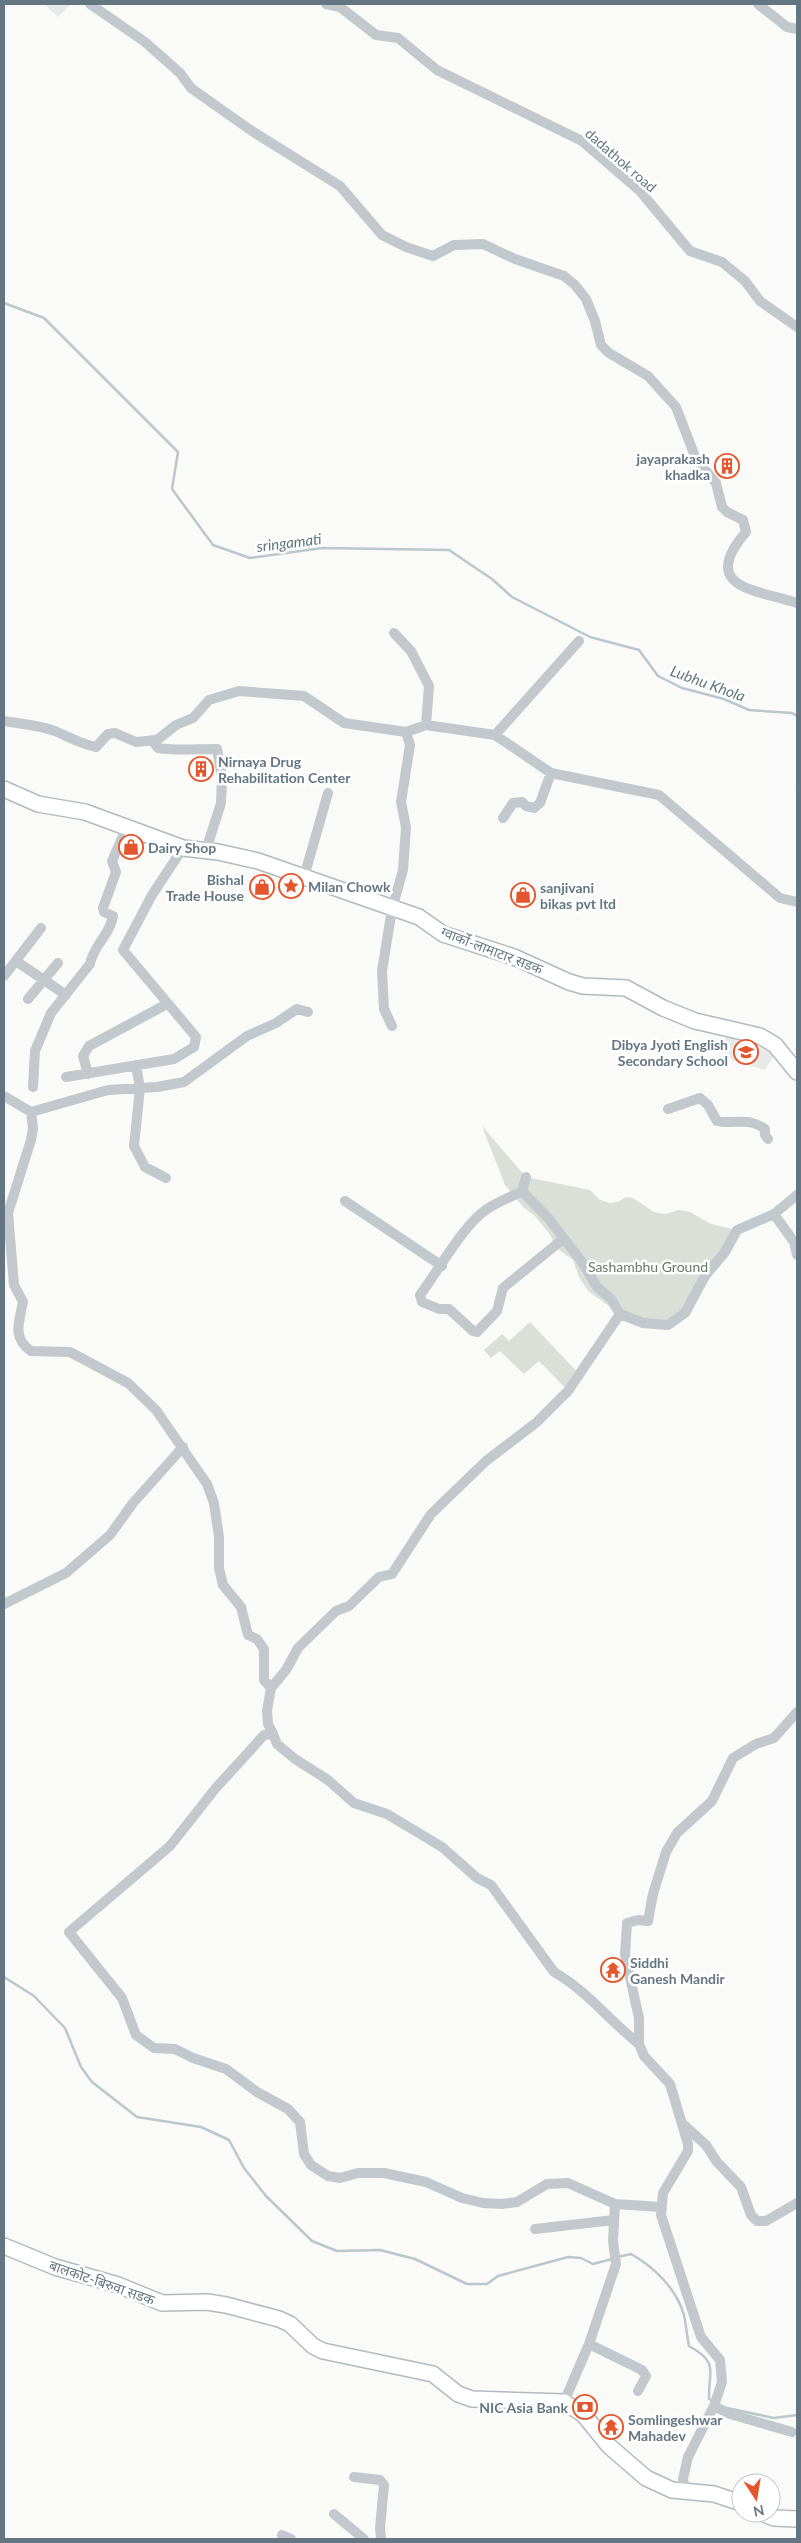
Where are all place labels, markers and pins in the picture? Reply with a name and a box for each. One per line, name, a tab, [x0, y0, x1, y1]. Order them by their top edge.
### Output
place label: jayaprakash khadka	[635, 450, 710, 483]
building icon: jayaprakash khadka	[714, 453, 740, 479]
place label: Nirnaya Drug Rehabilitation Center	[218, 753, 351, 786]
building icon: Nirnaya Drug Rehabilitation Center	[188, 756, 214, 782]
shop icon: Dairy Shop	[118, 834, 144, 860]
place label: Dairy Shop	[148, 839, 216, 856]
place label: Bishal Trade House	[166, 871, 245, 904]
place icon: Milan Chowk	[278, 873, 304, 899]
shop icon: Bishal Trade House	[249, 874, 275, 900]
place label: Milan Chowk	[308, 878, 391, 895]
place label: sanjivani bikas pvt ltd	[540, 879, 616, 912]
shop icon: sanjivani bikas pvt ltd	[510, 882, 536, 908]
place label: Dibya Jyoti English Secondary School	[611, 1036, 728, 1069]
school or university icon: Dibya Jyoti English Secondary School	[733, 1039, 759, 1065]
place label: Siddhi Ganesh Mandir	[630, 1954, 726, 1987]
temple icon: Siddhi Ganesh Mandir	[600, 1957, 626, 1983]
bank icon: NIC Asia Bank	[572, 2394, 598, 2420]
place label: NIC Asia Bank	[479, 2399, 569, 2416]
place label: Somlingeshwar Mahadev	[628, 2411, 723, 2444]
temple icon: Somlingeshwar Mahadev	[598, 2414, 624, 2440]

